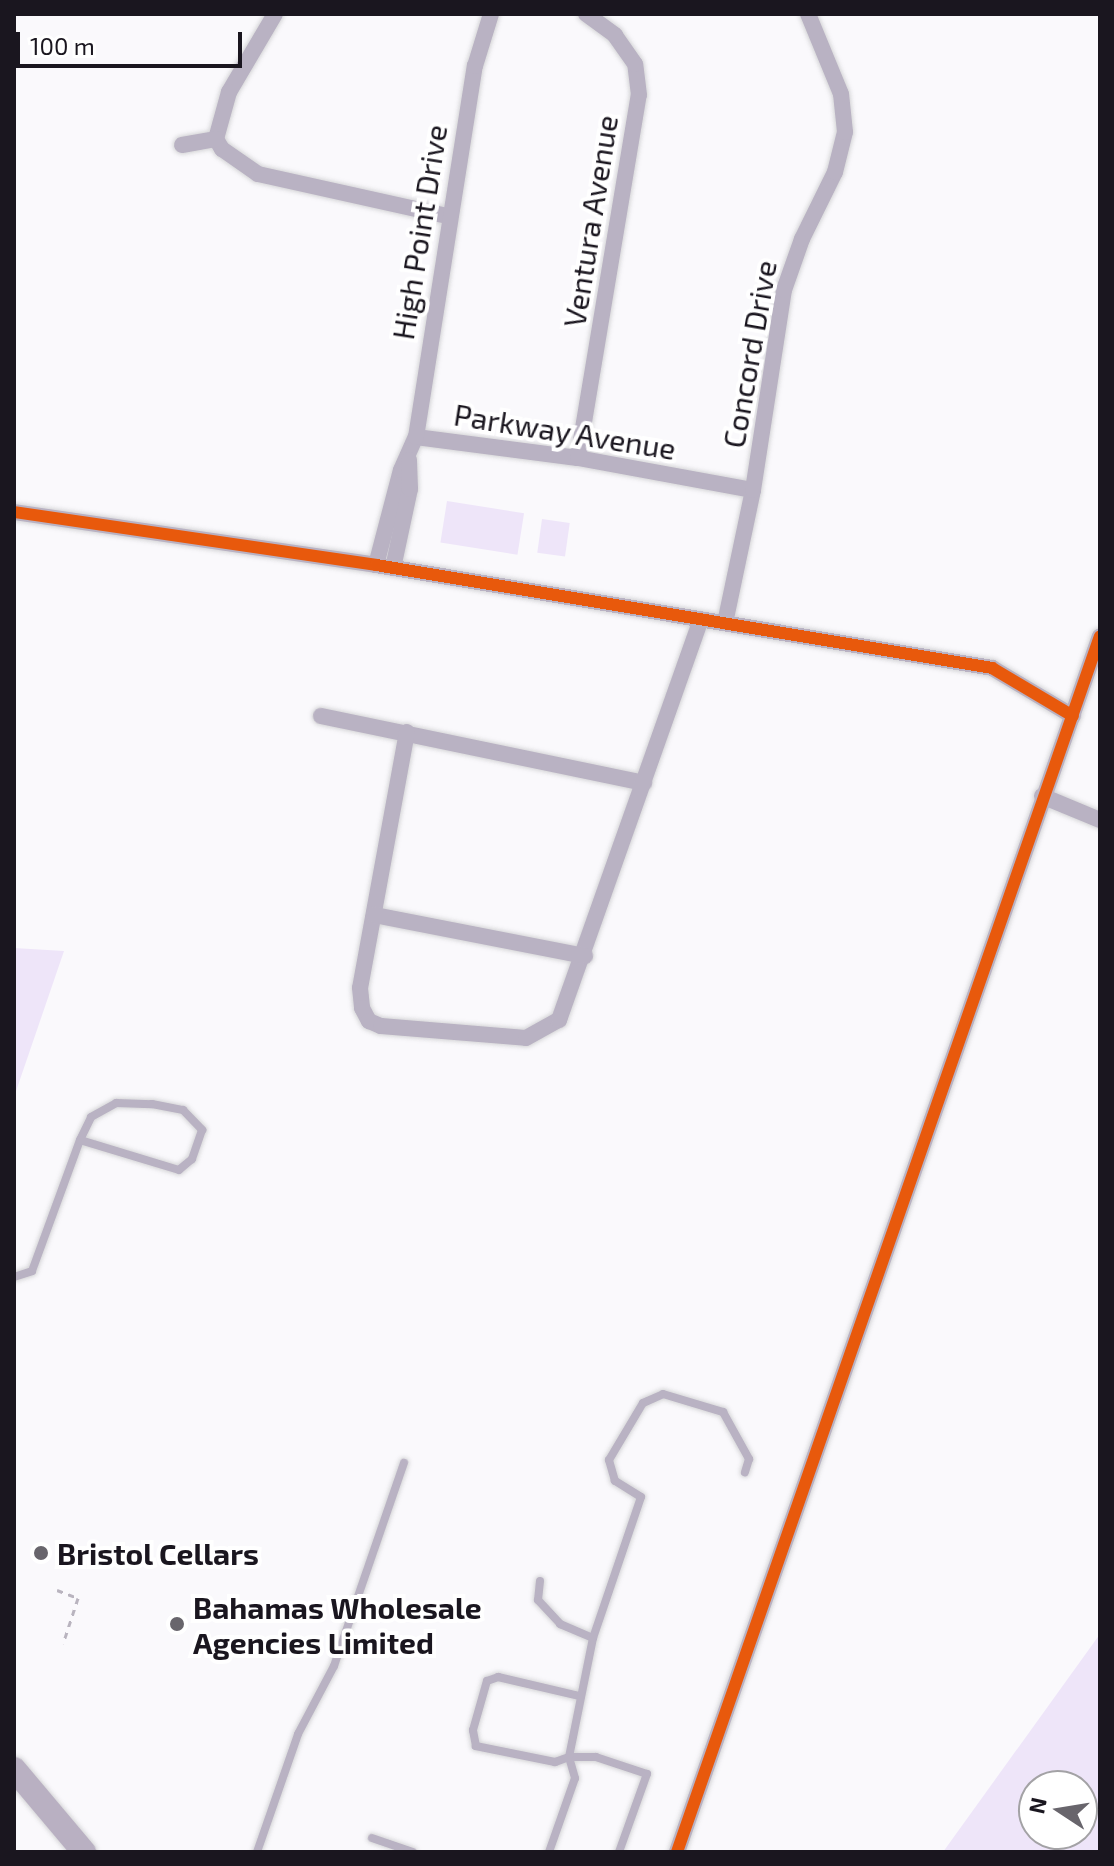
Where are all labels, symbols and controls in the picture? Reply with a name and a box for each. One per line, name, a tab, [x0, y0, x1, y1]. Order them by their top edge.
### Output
scale bar	[20, 16, 246, 66]
text: 100 m	[30, 31, 95, 60]
street label: Ventura Avenue	[555, 112, 625, 330]
street label: High Point Drive	[384, 122, 454, 342]
street label: Concord Drive	[715, 257, 783, 451]
street label: Parkway Avenue	[451, 396, 679, 466]
place label: Bristol Cellars	[57, 1535, 260, 1571]
marker: Bristol Cellars	[32, 1544, 50, 1562]
place label: Bahamas Wholesale Agencies Limited	[193, 1589, 482, 1660]
marker: Bahamas Wholesale Agencies Limited	[168, 1615, 186, 1633]
north arrow	[1018, 1770, 1098, 1850]
text: N	[1022, 1795, 1051, 1816]

